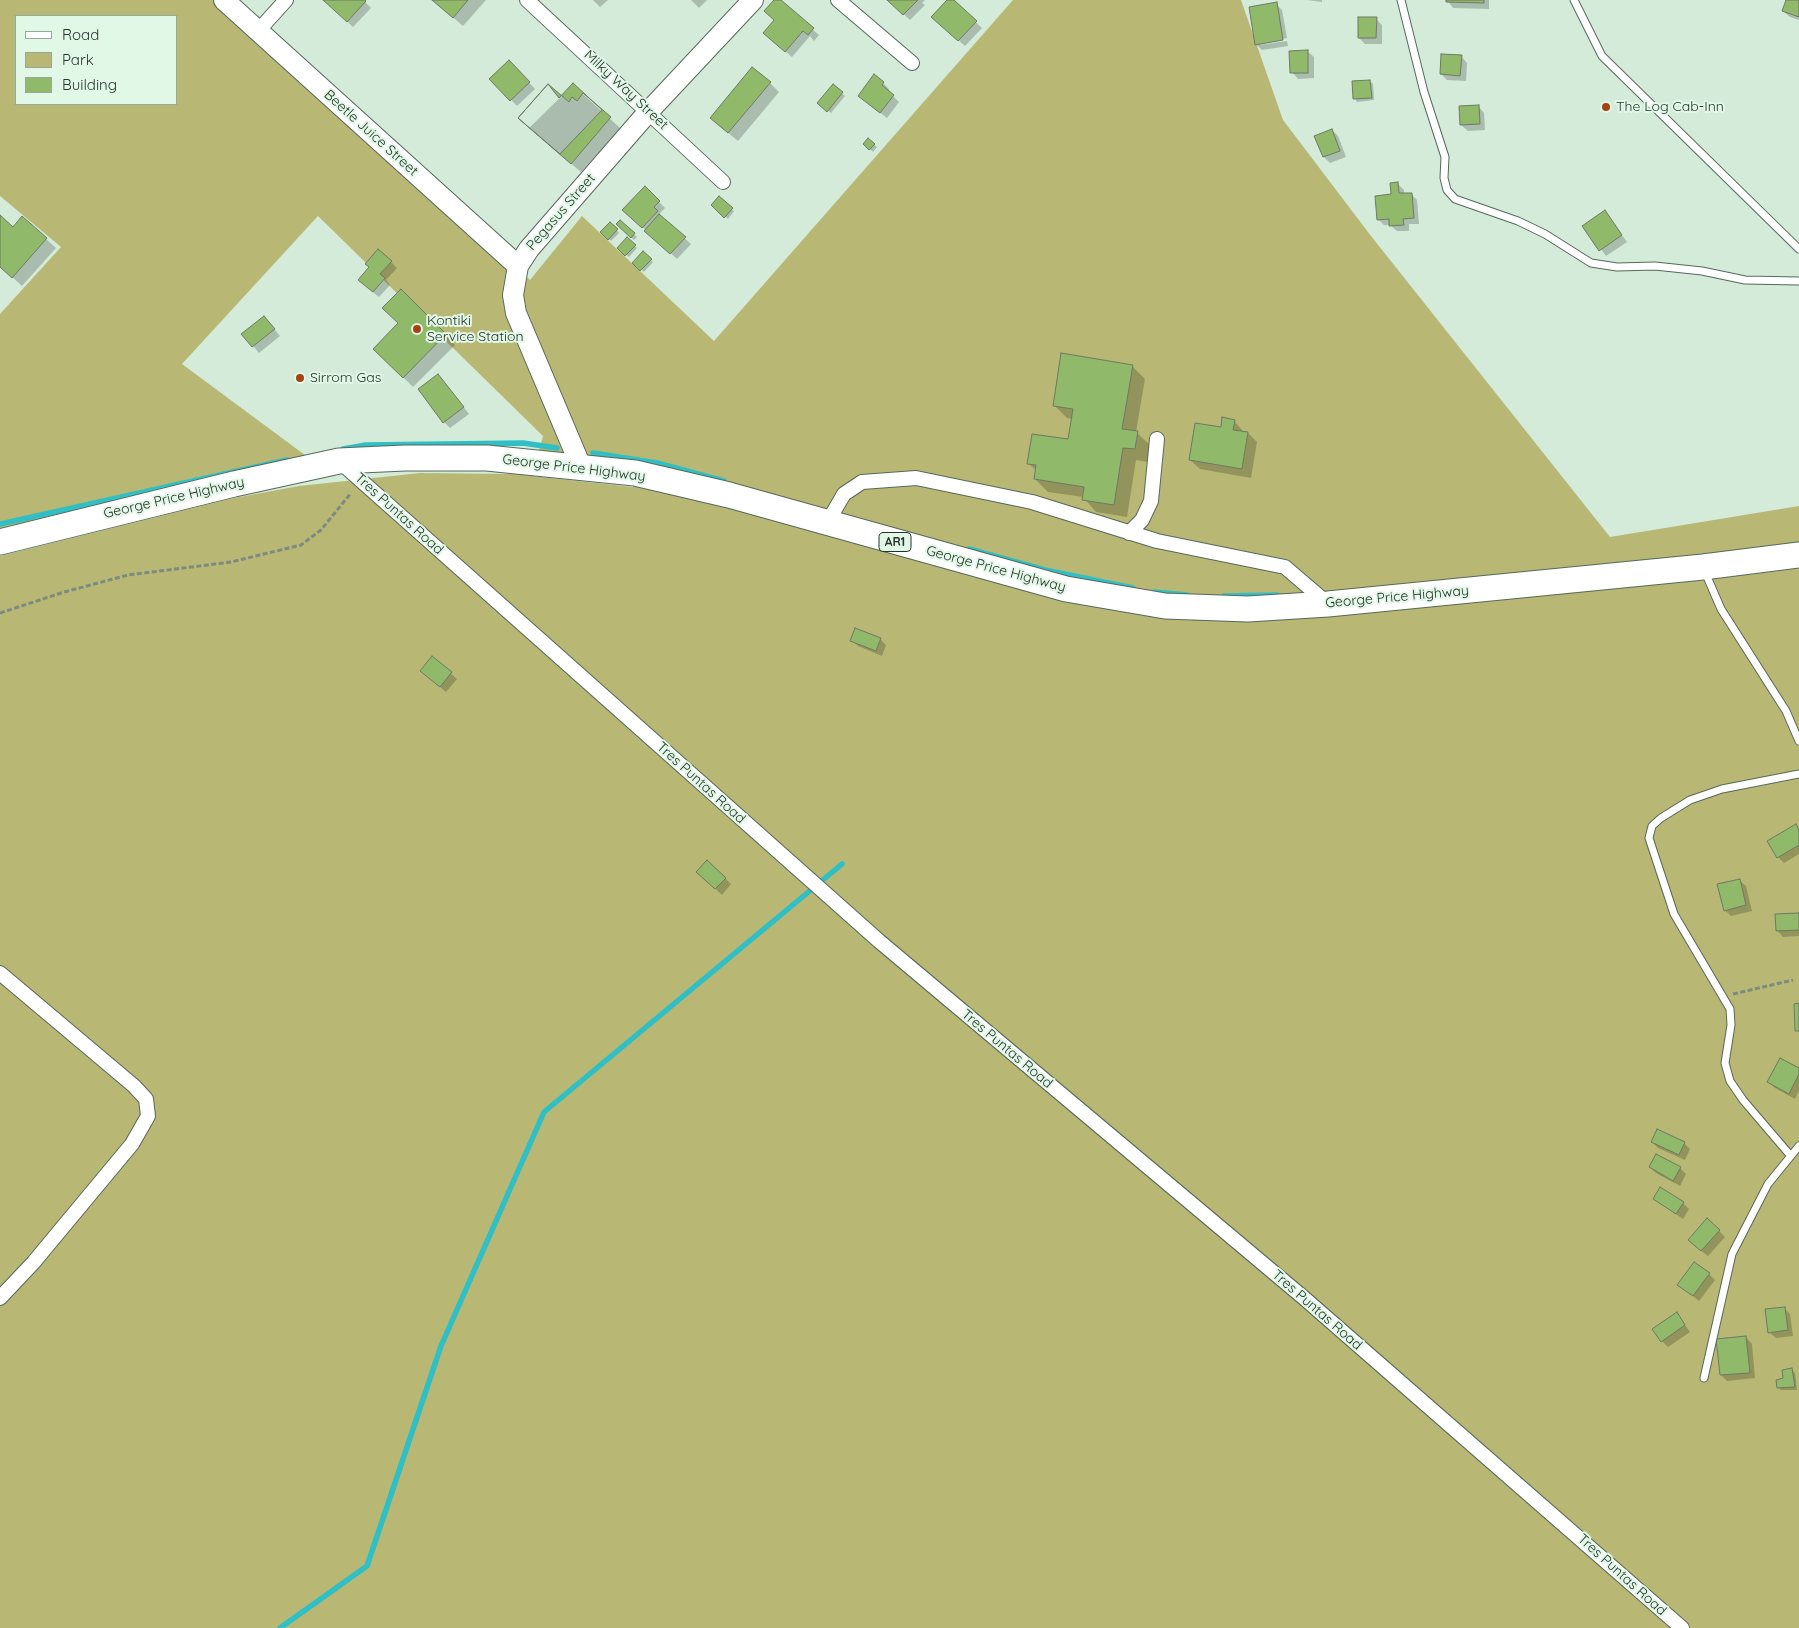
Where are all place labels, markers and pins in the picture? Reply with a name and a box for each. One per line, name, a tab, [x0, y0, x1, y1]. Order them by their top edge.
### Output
place label: The Log Cab-Inn	[1616, 99, 1724, 115]
marker: The Log Cab-Inn	[1600, 101, 1612, 113]
place label: Kontiki Service Station	[427, 313, 524, 346]
marker: Kontiki Service Station	[411, 323, 423, 335]
place label: Sirrom Gas	[310, 370, 381, 386]
marker: Sirrom Gas	[294, 372, 306, 384]

